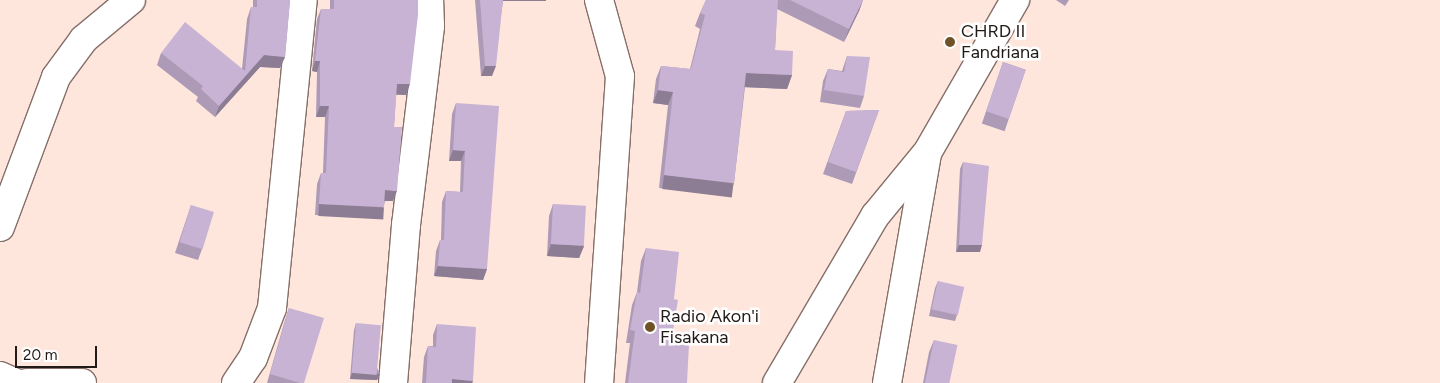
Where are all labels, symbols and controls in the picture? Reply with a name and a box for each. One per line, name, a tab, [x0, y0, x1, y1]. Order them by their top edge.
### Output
place label: CHRD II Fandriana	[961, 21, 1039, 64]
marker: CHRD II Fandriana	[943, 35, 957, 49]
place label: Radio Akon'i Fisakana	[660, 306, 759, 348]
marker: Radio Akon'i Fisakana	[644, 321, 656, 333]
scale bar	[18, 336, 100, 368]
text: 20 m	[23, 346, 57, 364]

